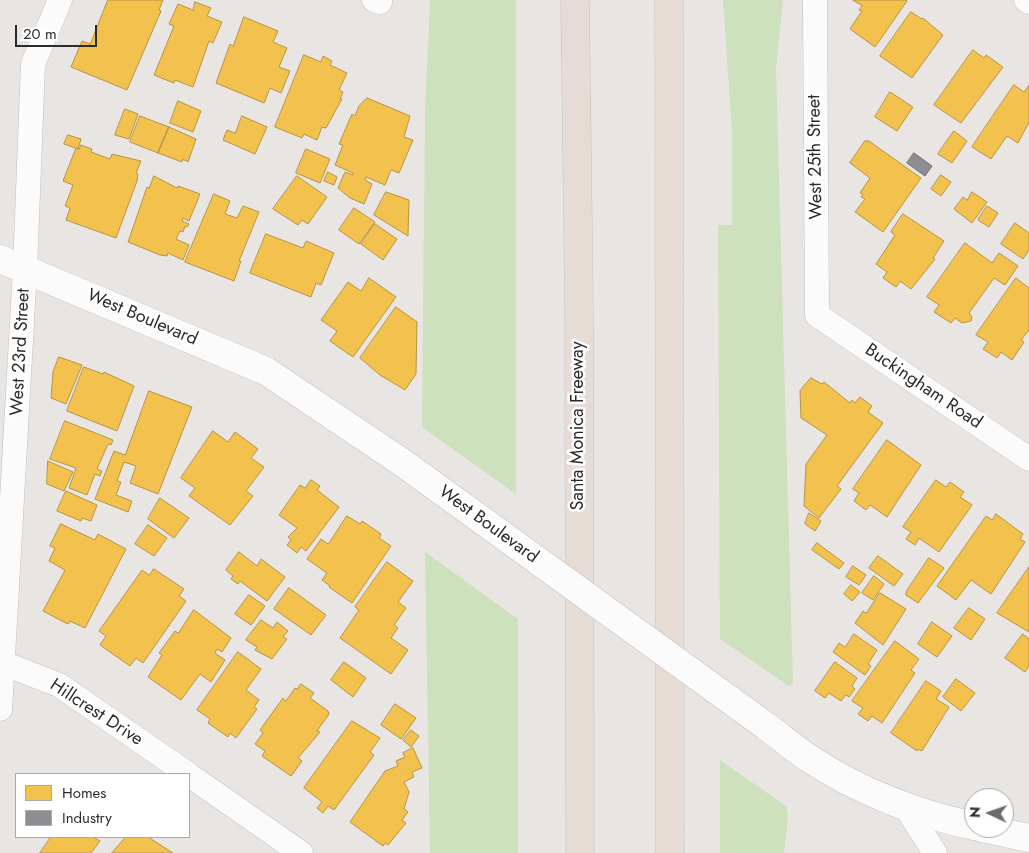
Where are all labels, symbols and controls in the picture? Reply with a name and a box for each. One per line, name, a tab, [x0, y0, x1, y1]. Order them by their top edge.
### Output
scale bar	[18, 15, 100, 47]
text: 20 m	[23, 23, 57, 45]
street label: West 25th Street	[804, 94, 828, 220]
street label: West Boulevard	[83, 285, 201, 351]
street label: West 23rd Street	[7, 288, 35, 416]
street label: Buckingham Road	[860, 340, 986, 434]
street label: Santa Monica Freeway	[568, 341, 590, 511]
street label: West Boulevard	[434, 482, 542, 568]
street label: Hillcrest Drive	[45, 675, 147, 751]
legend	[15, 773, 190, 838]
text: Homes	[62, 782, 106, 804]
north arrow	[964, 788, 1014, 838]
text: N	[965, 806, 985, 818]
text: Industry	[62, 807, 112, 829]

